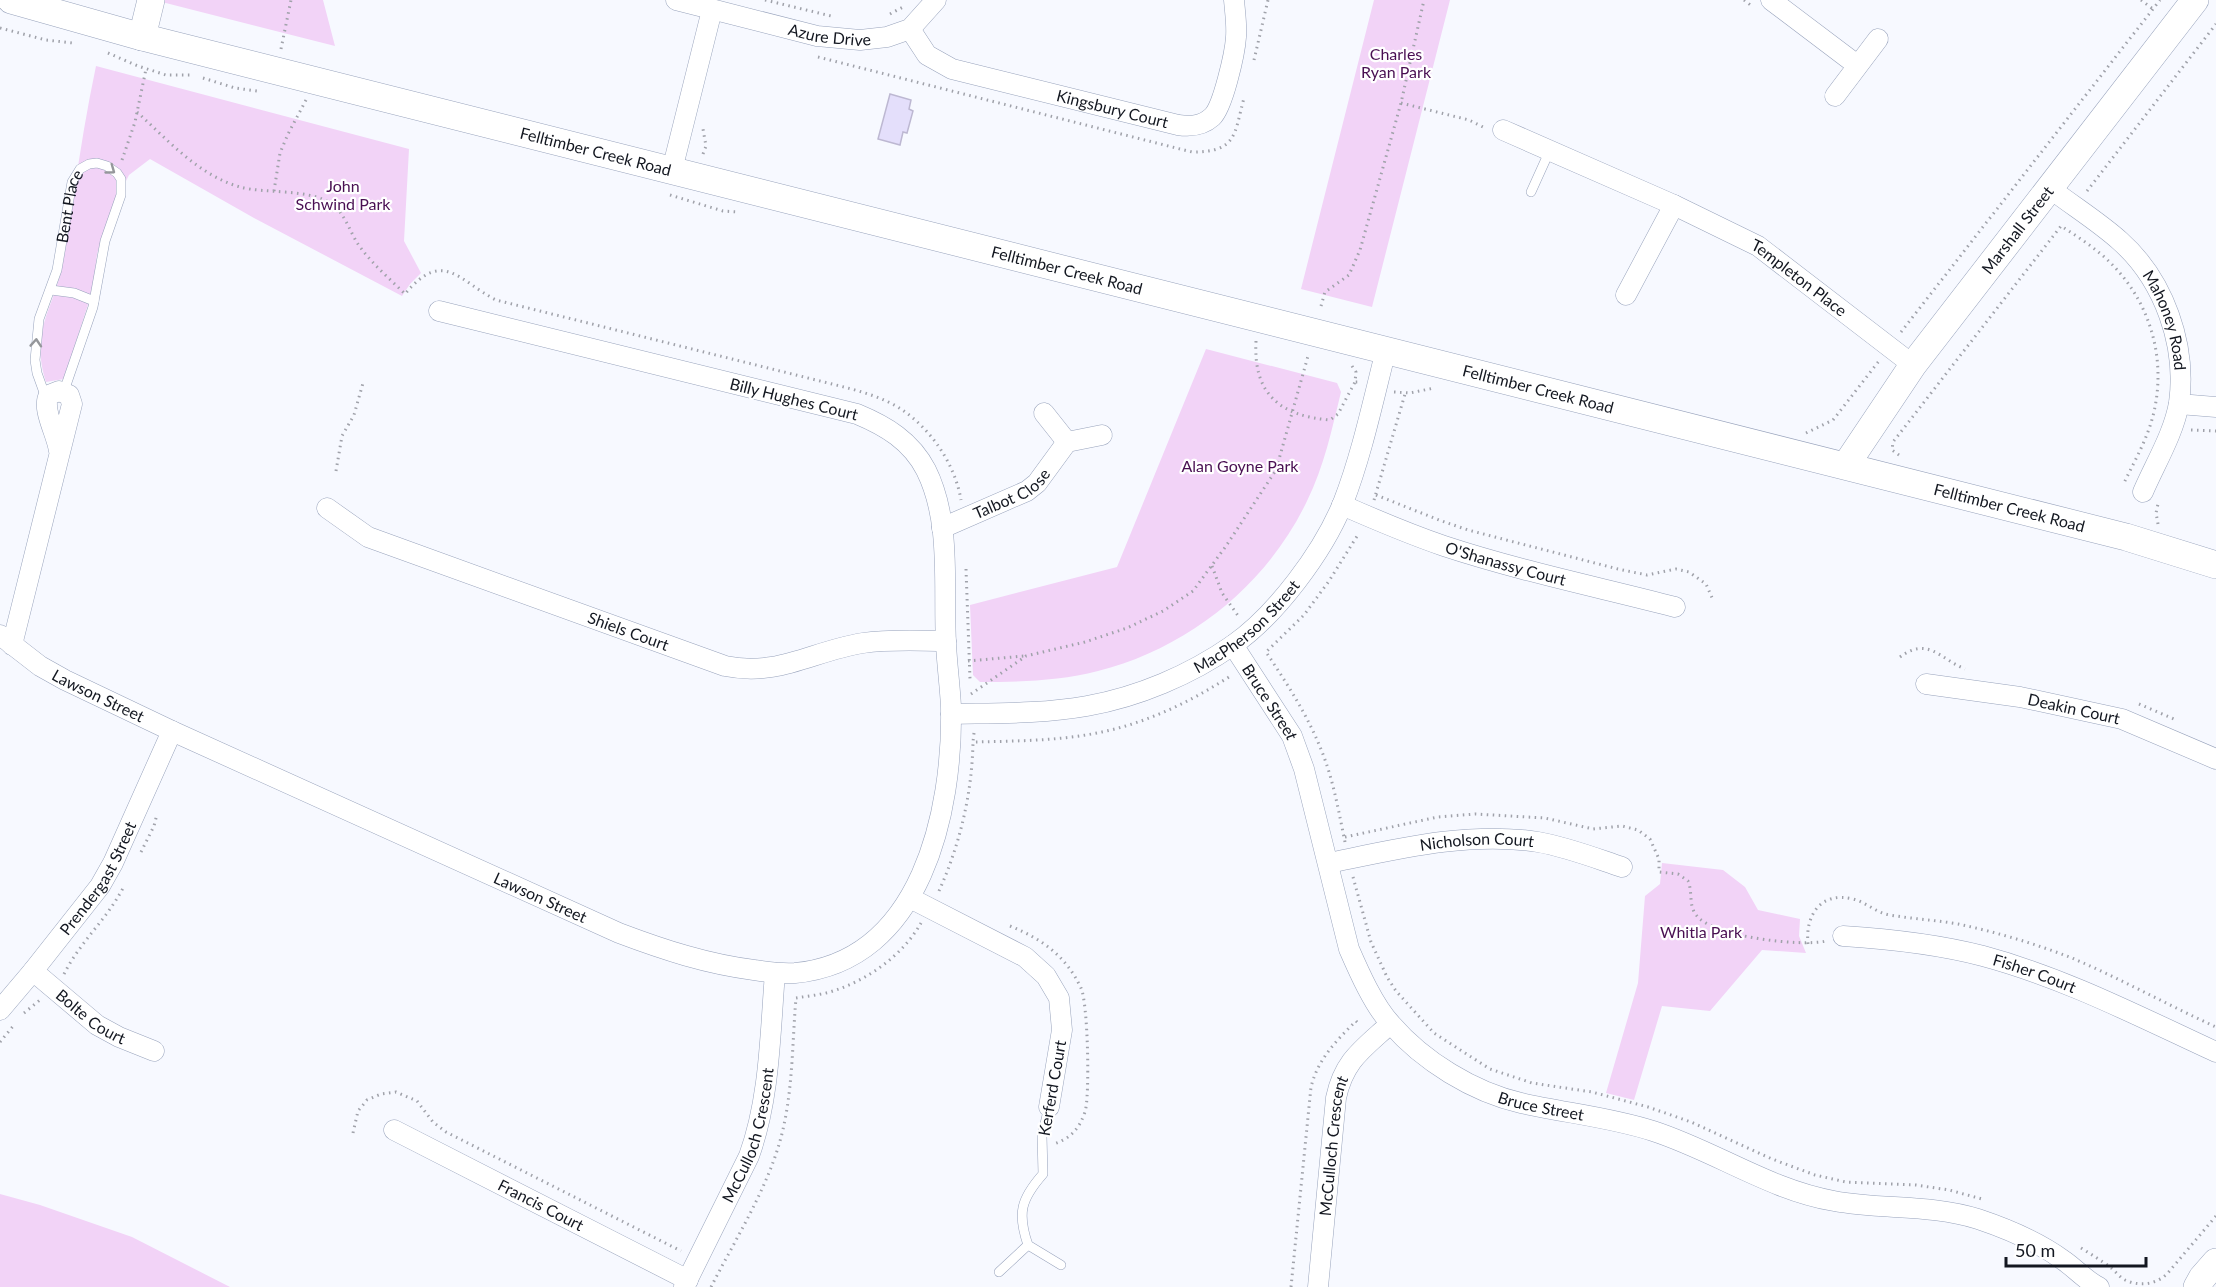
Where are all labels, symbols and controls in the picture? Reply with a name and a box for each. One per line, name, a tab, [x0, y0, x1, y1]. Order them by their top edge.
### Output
street label: Azure Drive	[787, 19, 872, 49]
park label: Charles Ryan Park	[1361, 44, 1432, 81]
street label: Kingsbury Court	[1055, 85, 1171, 131]
street label: Felltimber Creek Road	[518, 123, 673, 179]
one-way arrow	[104, 163, 115, 174]
street label: Bent Place	[52, 166, 86, 244]
park label: John Schwind Park	[296, 176, 391, 213]
street label: Marshall Street	[1977, 182, 2057, 277]
street label: Templeton Place	[1749, 234, 1851, 320]
street label: Felltimber Creek Road	[989, 241, 1145, 298]
street label: Mahoney Road	[2139, 266, 2190, 371]
one-way arrow	[29, 339, 42, 348]
street label: Felltimber Creek Road	[1461, 360, 1616, 417]
street label: Billy Hughes Court	[728, 373, 860, 424]
park label: Alan Goyne Park	[1182, 456, 1299, 475]
street label: Talbot Close	[970, 465, 1053, 522]
street label: Felltimber Creek Road	[1932, 479, 2087, 535]
street label: O'Shanassy Court	[1443, 537, 1568, 589]
street label: MacPherson Street	[1190, 576, 1303, 676]
street label: Shiels Court	[585, 607, 672, 654]
street label: Bruce Street	[1239, 660, 1303, 742]
street label: Lawson Street	[49, 665, 148, 726]
street label: Deakin Court	[2026, 689, 2122, 727]
street label: Prendergast Street	[55, 818, 140, 938]
street label: Nicholson Court	[1418, 829, 1536, 854]
street label: Lawson Street	[491, 868, 590, 926]
park label: Whitla Park	[1660, 922, 1743, 941]
street label: Fisher Court	[1991, 949, 2079, 996]
street label: Bolte Court	[53, 985, 128, 1048]
street label: Kerferd Court	[1034, 1038, 1069, 1137]
street label: McCulloch Crescent	[717, 1067, 777, 1205]
street label: McCulloch Crescent	[1315, 1072, 1351, 1217]
street label: Bruce Street	[1496, 1087, 1586, 1124]
street label: Francis Court	[495, 1175, 587, 1234]
scale bar	[2006, 1230, 2146, 1268]
text: 50 m	[2015, 1239, 2055, 1261]

